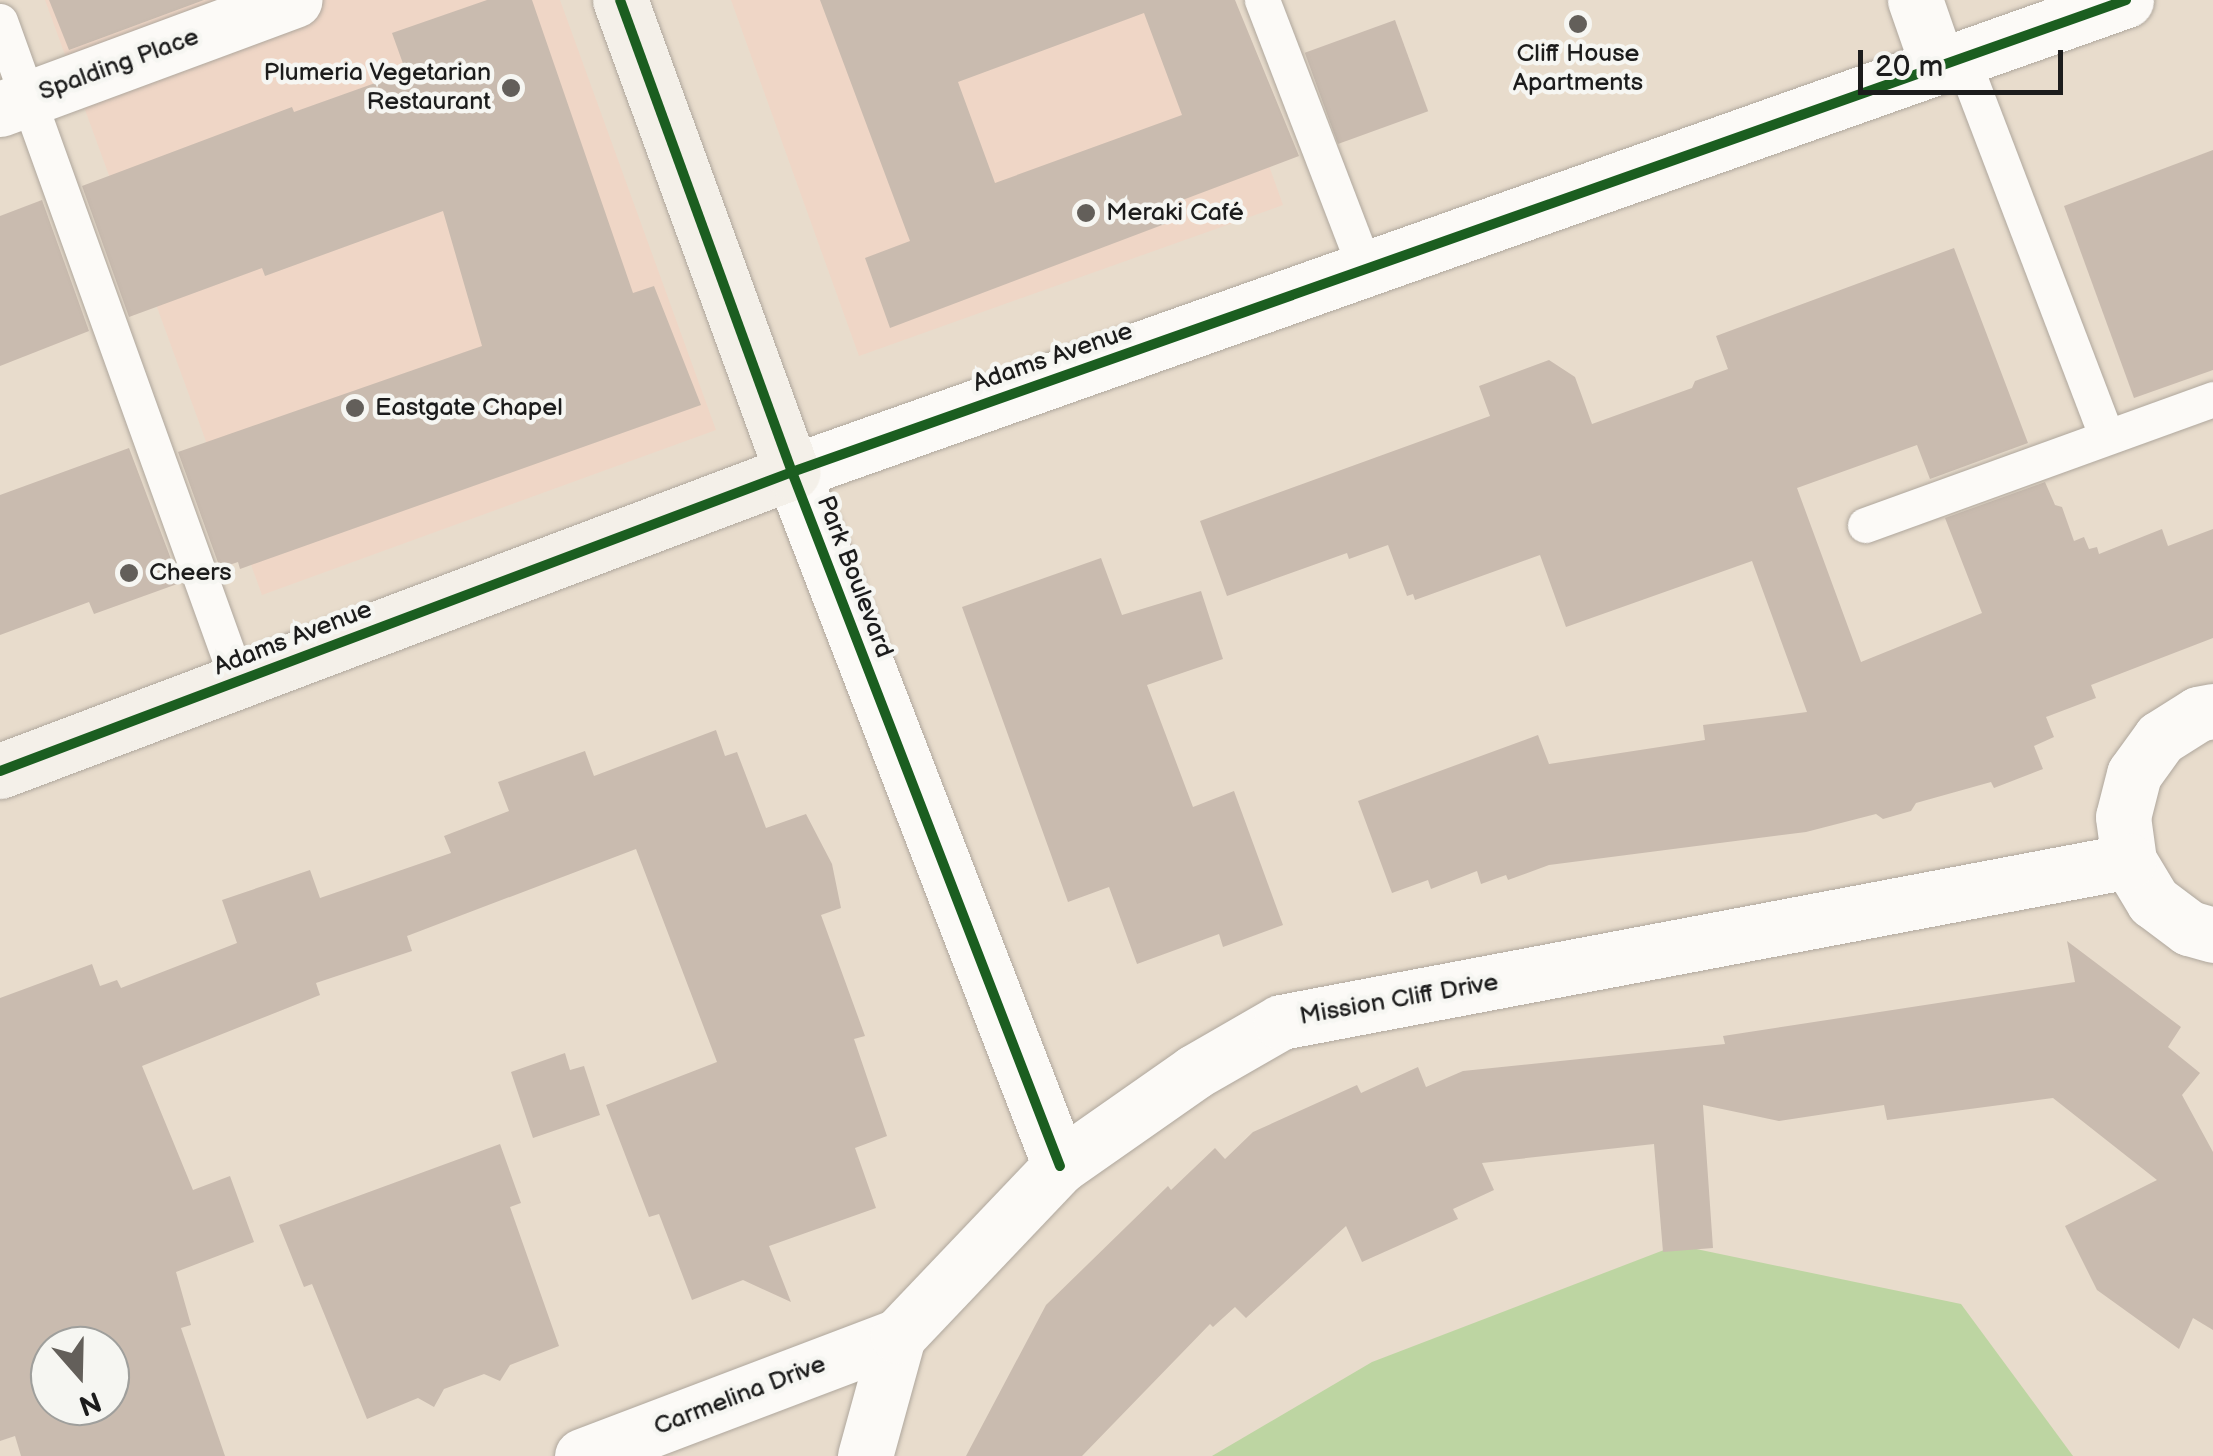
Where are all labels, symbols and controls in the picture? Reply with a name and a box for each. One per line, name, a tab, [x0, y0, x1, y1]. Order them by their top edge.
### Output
marker: Cliff House Apartments	[1567, 13, 1589, 35]
street label: Spalding Place	[35, 22, 203, 108]
scale bar	[1863, 30, 2068, 92]
place label: Cliff House Apartments	[1513, 40, 1643, 99]
text: 20 m	[1875, 49, 1943, 85]
place label: Plumeria Vegetarian Restaurant	[263, 59, 491, 118]
marker: Plumeria Vegetarian Restaurant	[500, 77, 522, 99]
place label: Meraki Café	[1106, 198, 1244, 228]
marker: Meraki Café	[1075, 202, 1097, 224]
street label: Adams Avenue	[969, 317, 1137, 399]
place label: Eastgate Chapel	[375, 393, 563, 423]
marker: Eastgate Chapel	[344, 397, 366, 419]
street label: Park Boulevard	[809, 492, 899, 662]
place label: Cheers	[149, 558, 232, 588]
marker: Cheers	[118, 562, 140, 584]
street label: Adams Avenue	[210, 595, 376, 683]
street label: Mission Cliff Drive	[1297, 968, 1501, 1032]
north arrow	[30, 1326, 130, 1426]
street label: Carmelina Drive	[650, 1349, 830, 1443]
text: N	[74, 1384, 105, 1422]

